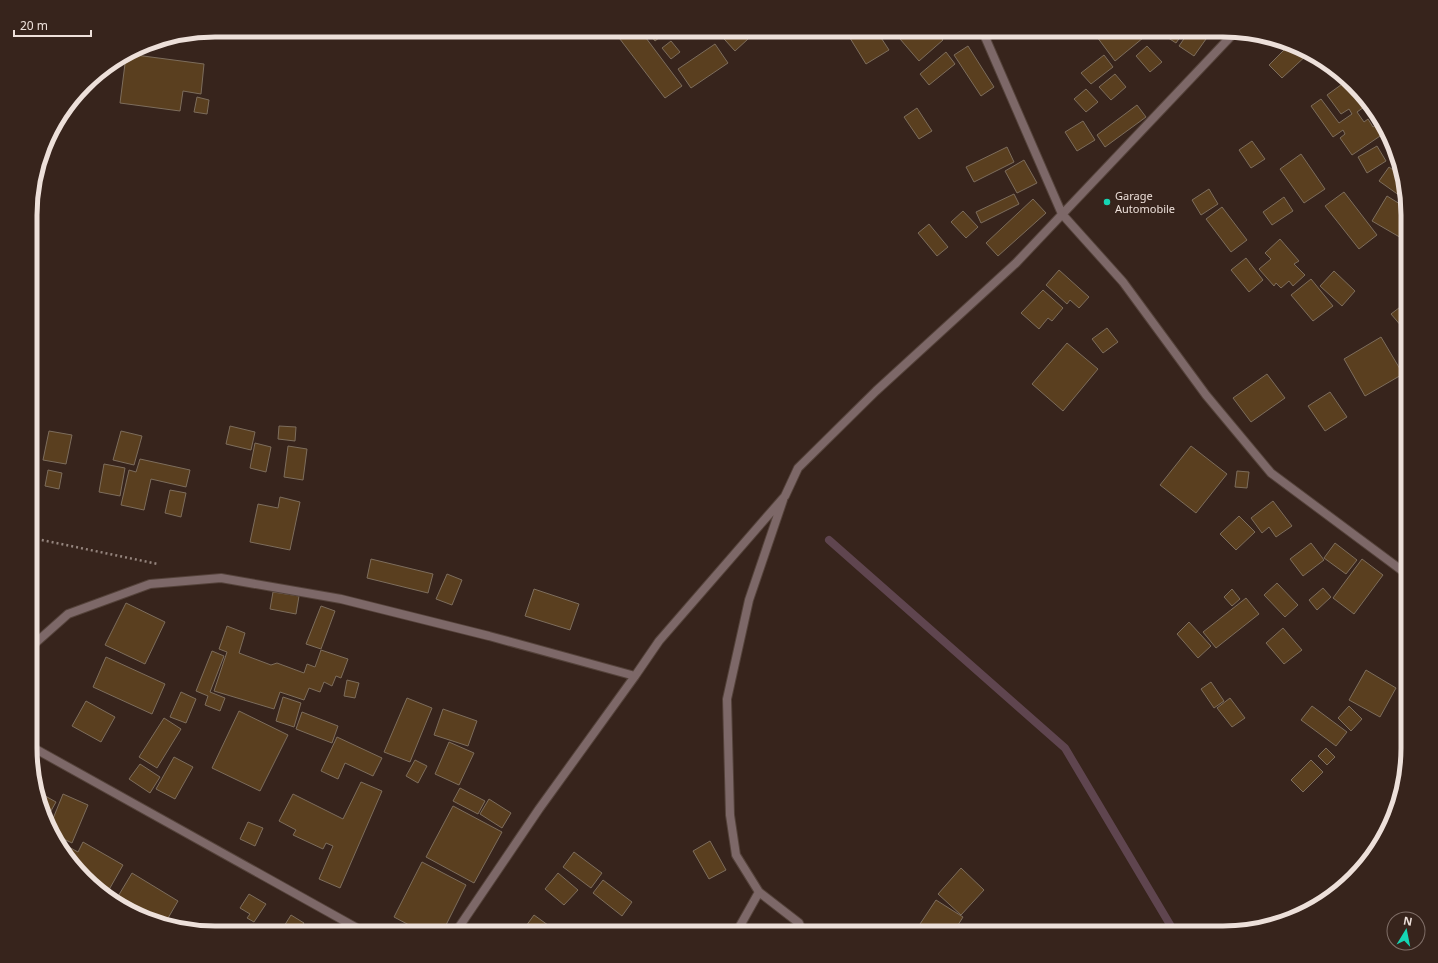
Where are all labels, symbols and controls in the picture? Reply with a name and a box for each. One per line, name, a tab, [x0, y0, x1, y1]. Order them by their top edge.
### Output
scale bar	[14, 12, 91, 38]
text: 20 m	[20, 17, 48, 34]
place label: Garage Automobile	[1115, 188, 1175, 216]
marker: Garage Automobile	[1102, 197, 1112, 207]
north arrow	[1386, 911, 1426, 951]
text: N	[1402, 912, 1414, 929]

